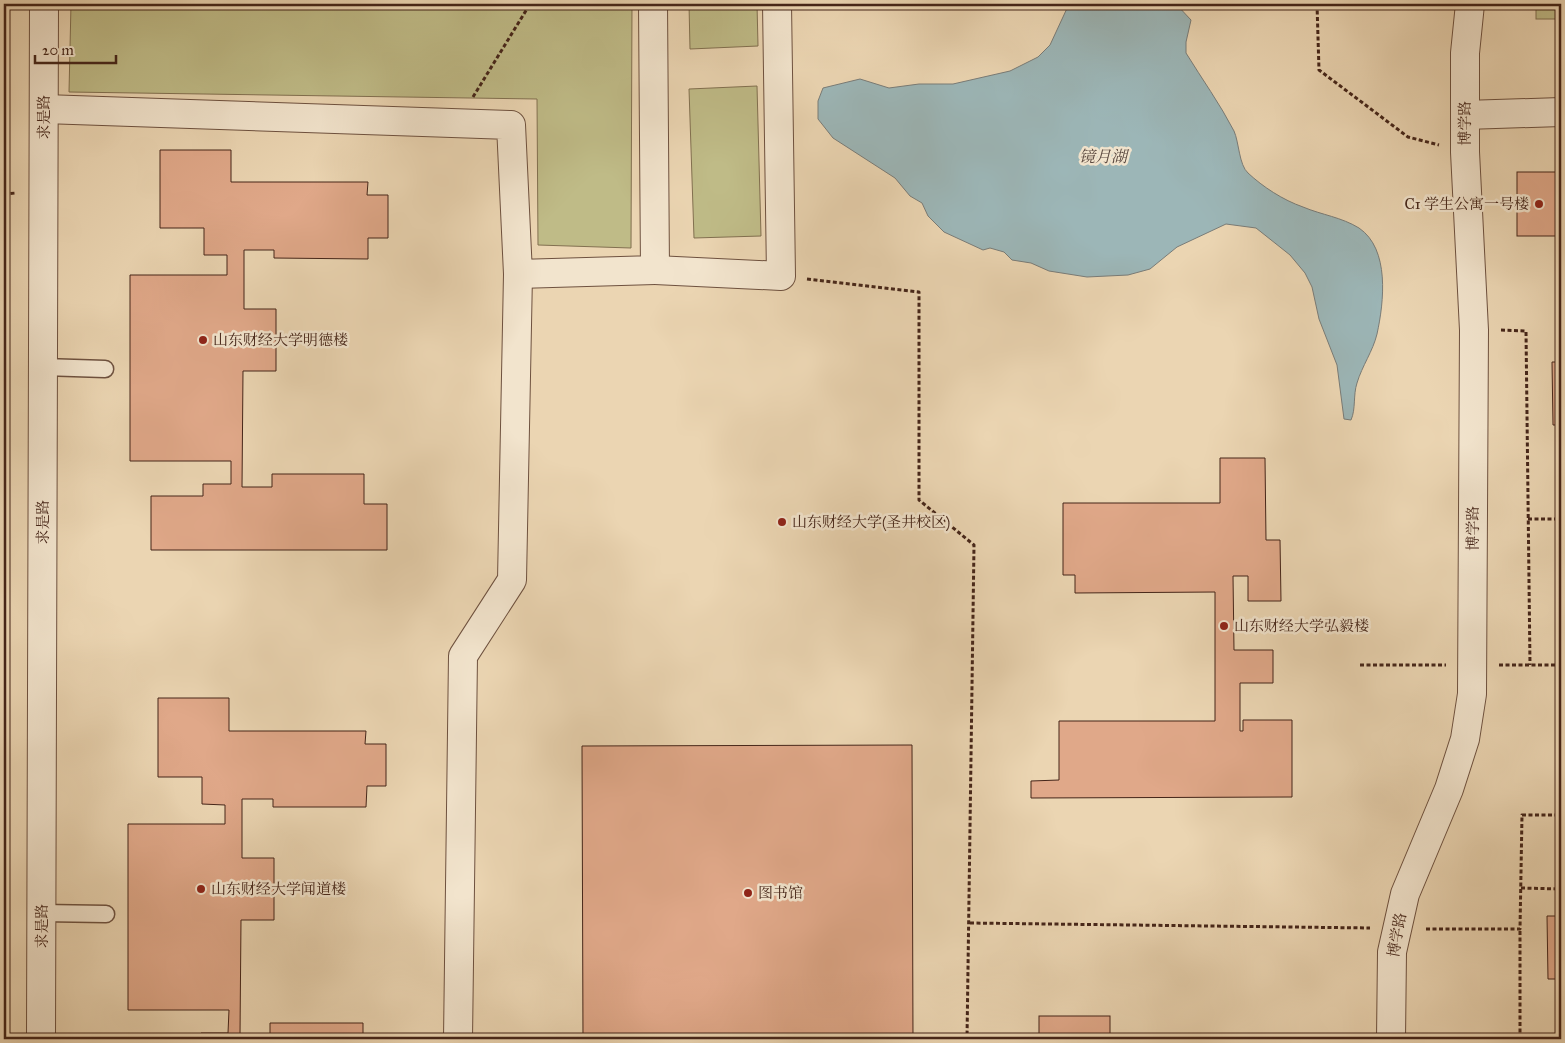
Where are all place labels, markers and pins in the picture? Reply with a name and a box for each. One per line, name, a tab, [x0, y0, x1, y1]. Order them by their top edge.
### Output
place label: C1 学生公寓一号楼	[1405, 195, 1529, 213]
marker: C1 学生公寓一号楼	[1533, 198, 1545, 210]
place label: 山东财经大学明德楼	[213, 331, 348, 349]
marker: 山东财经大学明德楼	[197, 334, 209, 346]
place label: 山东财经大学(圣井校区)	[792, 513, 950, 532]
marker: 山东财经大学(圣井校区)	[776, 516, 788, 528]
place label: 山东财经大学弘毅楼	[1234, 617, 1369, 635]
marker: 山东财经大学弘毅楼	[1218, 620, 1230, 632]
place label: 山东财经大学闻道楼	[211, 880, 346, 898]
marker: 山东财经大学闻道楼	[195, 883, 207, 895]
place label: 图书馆	[758, 884, 803, 902]
marker: 图书馆	[742, 887, 754, 899]

